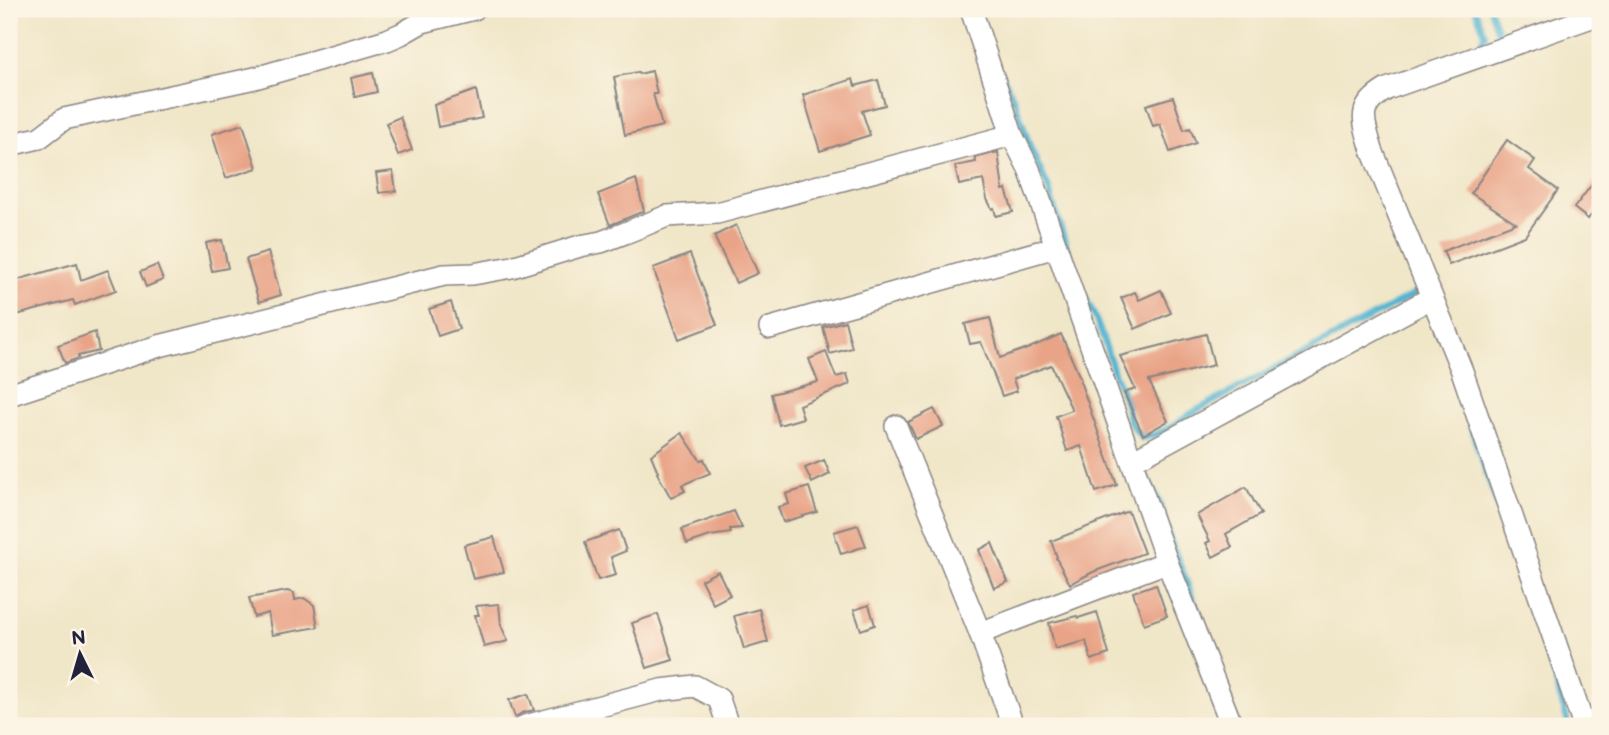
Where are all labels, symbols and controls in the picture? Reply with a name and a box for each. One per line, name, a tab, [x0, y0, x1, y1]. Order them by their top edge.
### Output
north arrow	[46, 620, 116, 690]
text: N	[71, 626, 87, 651]

